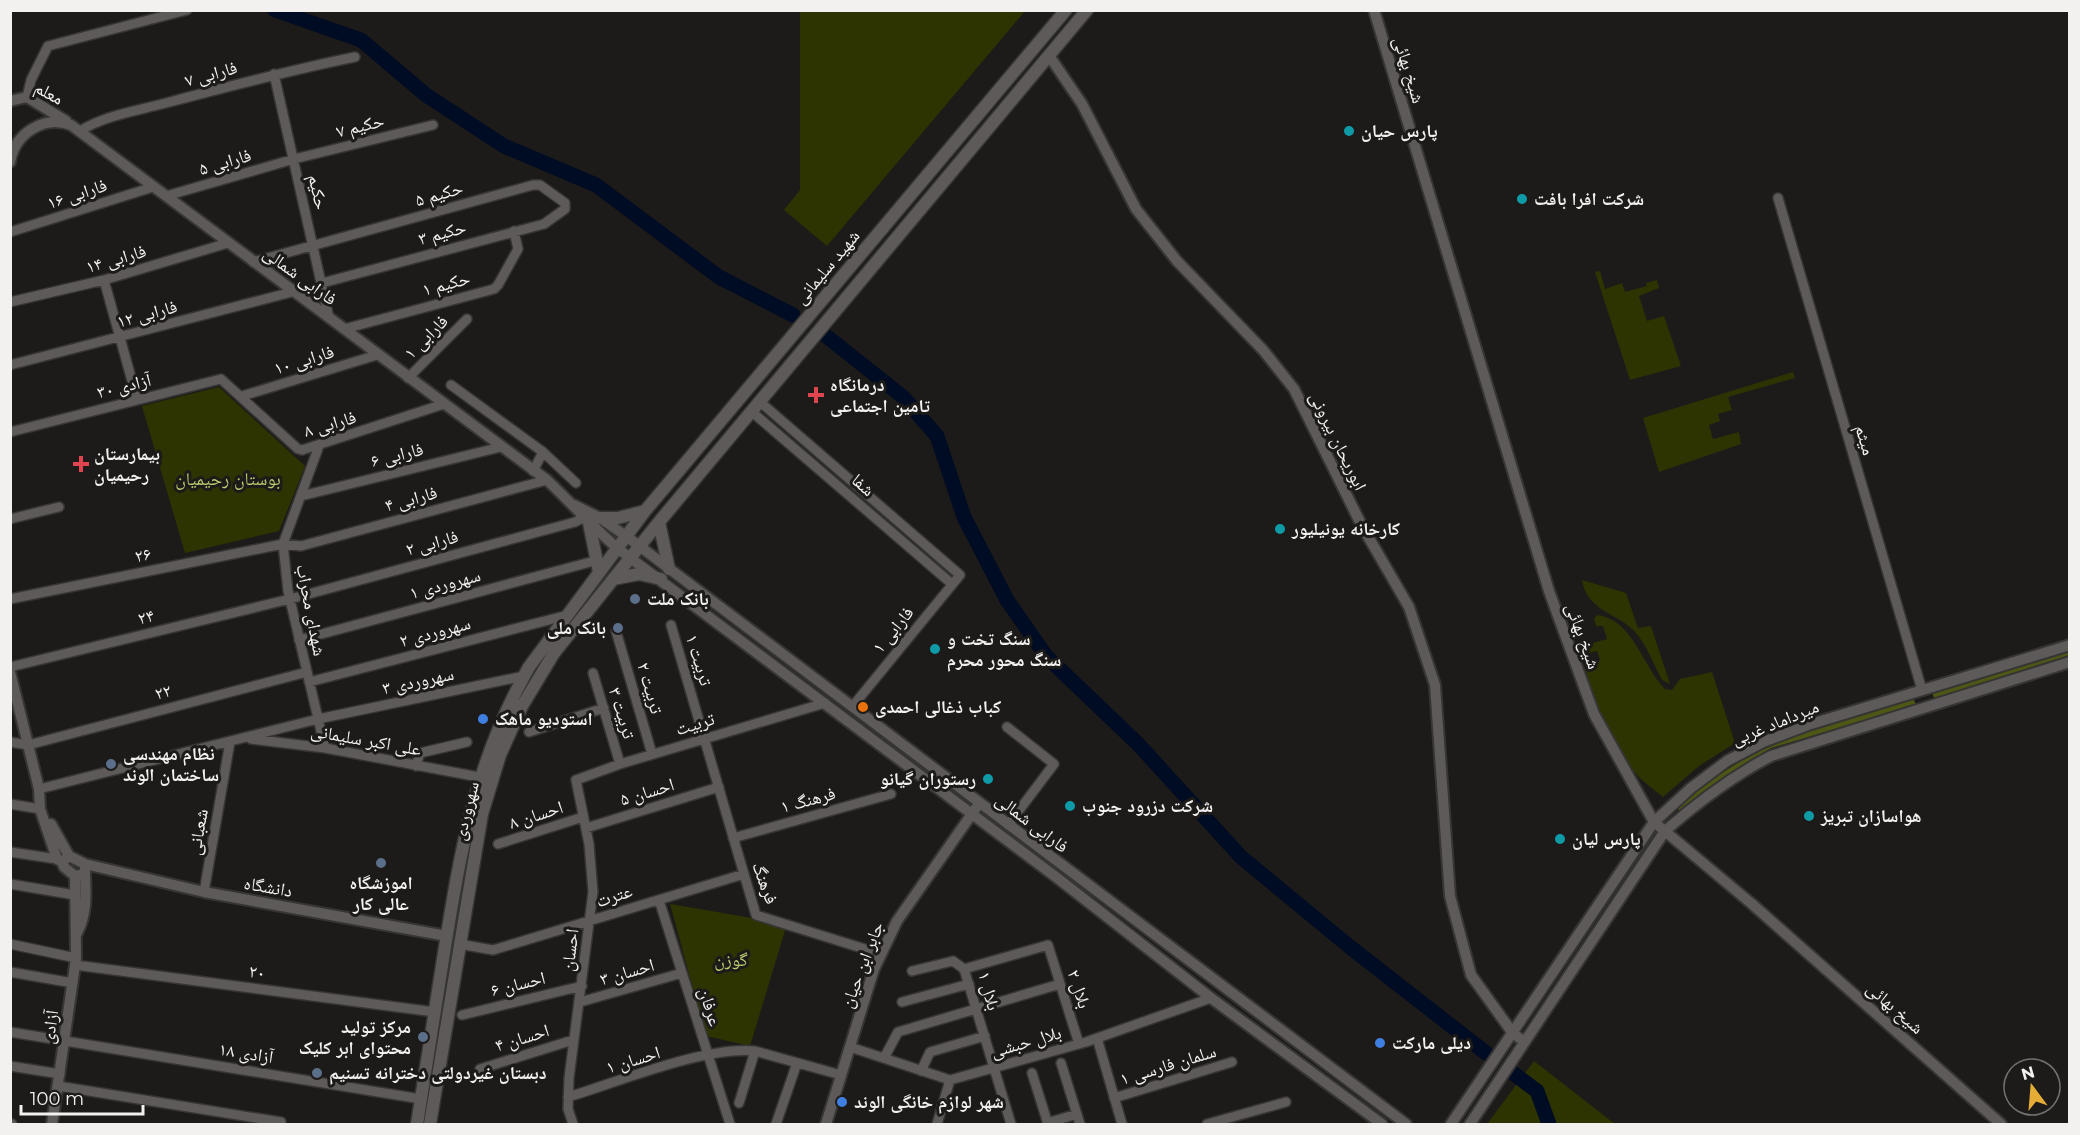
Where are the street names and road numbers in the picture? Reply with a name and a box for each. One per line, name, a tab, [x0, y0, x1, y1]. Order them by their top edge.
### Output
street label: شیخ بهائی	[1387, 34, 1430, 106]
street label: فارابی ۷	[182, 56, 240, 92]
street label: معلم	[30, 76, 67, 111]
street label: حکیم ۷	[334, 109, 386, 144]
street label: فارابی ۵	[196, 144, 254, 180]
street label: حکیم	[302, 172, 333, 212]
street label: فارابی ۱۶	[44, 174, 110, 214]
street label: حکیم ۵	[413, 177, 466, 212]
street label: حکیم ۳	[416, 216, 469, 251]
street label: شهید سلیمانی	[789, 225, 865, 309]
street label: فارابی ۱۴	[83, 240, 149, 278]
street label: فارابی شمالی	[259, 242, 341, 310]
street label: حکیم ۱	[420, 267, 473, 302]
street label: فارابی ۱۲	[114, 295, 180, 333]
street label: فارابی ۱	[399, 310, 453, 364]
street label: فارابی ۱۰	[271, 340, 337, 380]
street label: آزادی ۳۰	[95, 369, 154, 403]
street label: ابوریحان بیرونی	[1305, 388, 1371, 494]
street label: فارابی ۸	[301, 406, 359, 442]
street label: میثم	[1849, 422, 1880, 458]
street label: فارابی ۶	[368, 438, 426, 472]
street label: شفا	[847, 469, 879, 501]
street label: فارابی ۴	[382, 481, 440, 517]
street label: فارابی ۲	[403, 525, 461, 561]
street label: ۲۶	[133, 543, 153, 567]
street label: شهدای محراب	[291, 562, 331, 658]
street label: سهروردی ۱	[407, 564, 483, 604]
street label: شیخ بهائی	[1560, 600, 1605, 672]
street label: فارابی ۱	[868, 602, 918, 658]
street label: ۲۴	[135, 604, 157, 630]
street label: سهروردی ۲	[397, 612, 473, 652]
street label: تربیت ۱	[681, 632, 717, 688]
street label: تربیت ۲	[632, 660, 668, 716]
street label: سهروردی ۳	[380, 663, 456, 699]
street label: ۲۲	[152, 679, 174, 705]
street label: تربیت ۳	[604, 685, 640, 741]
street label: میرداماد غربی	[1728, 696, 1822, 750]
street label: تربیت	[673, 708, 717, 740]
street label: علی اکبر سلیمانی	[309, 719, 423, 761]
street label: احسان ۵	[617, 773, 677, 811]
street label: سهروردی	[448, 779, 484, 843]
street label: فرهنگ ۱	[778, 782, 838, 818]
street label: فارابی شمالی	[991, 789, 1073, 857]
street label: احسان ۸	[506, 796, 566, 834]
street label: شعبانی	[183, 807, 213, 857]
street label: فرهنگ	[747, 859, 783, 907]
street label: دانشگاه	[242, 872, 294, 902]
street label: عترت	[593, 880, 635, 912]
street label: جابر ابن حیان	[836, 919, 888, 1011]
street label: احسان	[556, 927, 584, 973]
street label: احسان ۳	[597, 954, 657, 990]
street label: ۲۰	[248, 960, 266, 984]
street label: احسان ۶	[488, 967, 548, 1001]
street label: بلال ۲	[1062, 967, 1096, 1011]
street label: بلال ۱	[973, 969, 1005, 1013]
street label: شیخ بهائی	[1861, 977, 1928, 1040]
street label: عرفان	[694, 985, 726, 1029]
street label: آزادی	[37, 1008, 63, 1045]
street label: احسان ۴	[492, 1019, 552, 1057]
street label: بلال حبشی	[988, 1021, 1064, 1063]
street label: آزادی ۱۸	[217, 1038, 275, 1068]
street label: سلمان فارسی ۱	[1117, 1040, 1219, 1090]
street label: احسان ۱	[603, 1041, 663, 1079]

